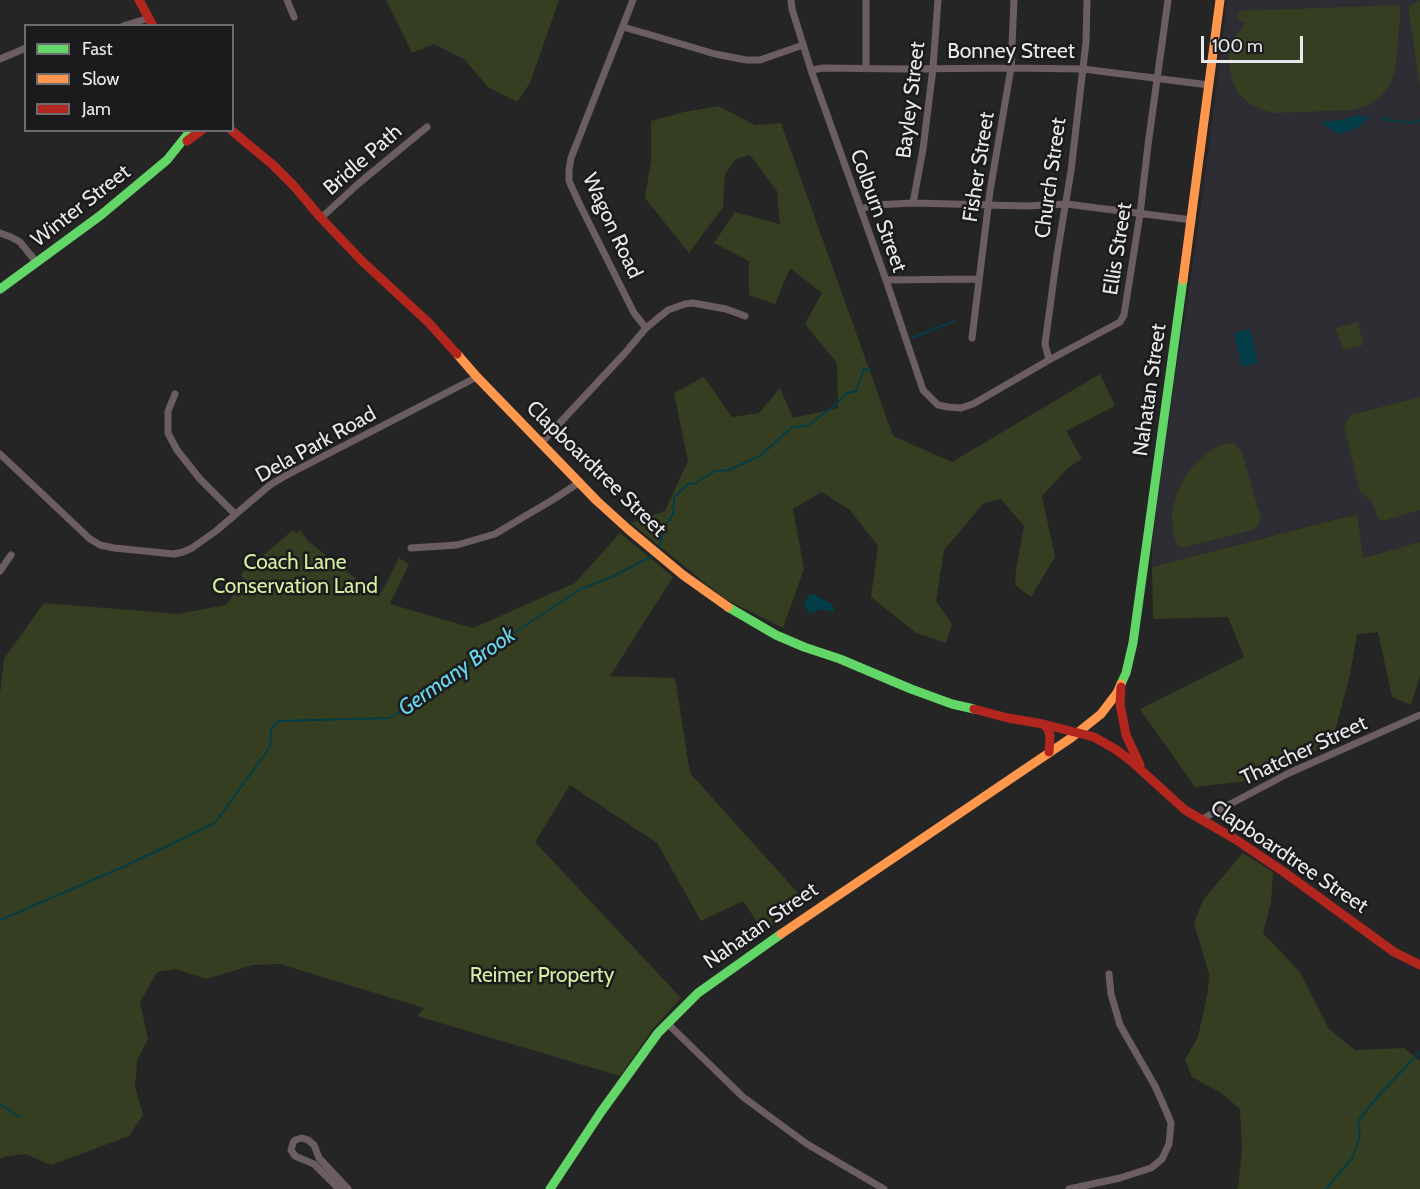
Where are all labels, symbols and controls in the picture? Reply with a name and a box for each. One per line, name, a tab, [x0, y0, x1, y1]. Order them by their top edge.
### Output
legend	[24, 24, 234, 132]
scale bar	[1204, 24, 1306, 62]
text: 100 m	[1212, 35, 1263, 57]
text: Fast	[82, 38, 113, 60]
street label: Bonney Street	[947, 39, 1075, 65]
street label: Bayley Street	[891, 40, 931, 160]
text: Slow	[82, 68, 119, 90]
text: Jam	[82, 98, 111, 120]
street label: Fisher Street	[958, 110, 1000, 224]
street label: Church Street	[1030, 116, 1072, 240]
street label: Bridle Path	[319, 119, 407, 201]
street label: Colburn Street	[844, 146, 912, 276]
street label: Winter Street	[26, 159, 136, 253]
street label: Wagon Road	[577, 169, 647, 283]
street label: Ellis Street	[1098, 201, 1138, 297]
street label: Nahatan Street	[1128, 322, 1172, 458]
street label: Clapboardtree Street	[521, 396, 671, 542]
street label: Dela Park Road	[251, 402, 381, 488]
park label: Coach Lane Conservation Land	[212, 550, 378, 600]
water label: Germany Brook	[393, 622, 521, 722]
street label: Thatcher Street	[1237, 711, 1371, 791]
street label: Clapboardtree Street	[1205, 795, 1373, 919]
street label: Nahatan Street	[699, 877, 823, 975]
park label: Reimer Property	[470, 963, 614, 989]

